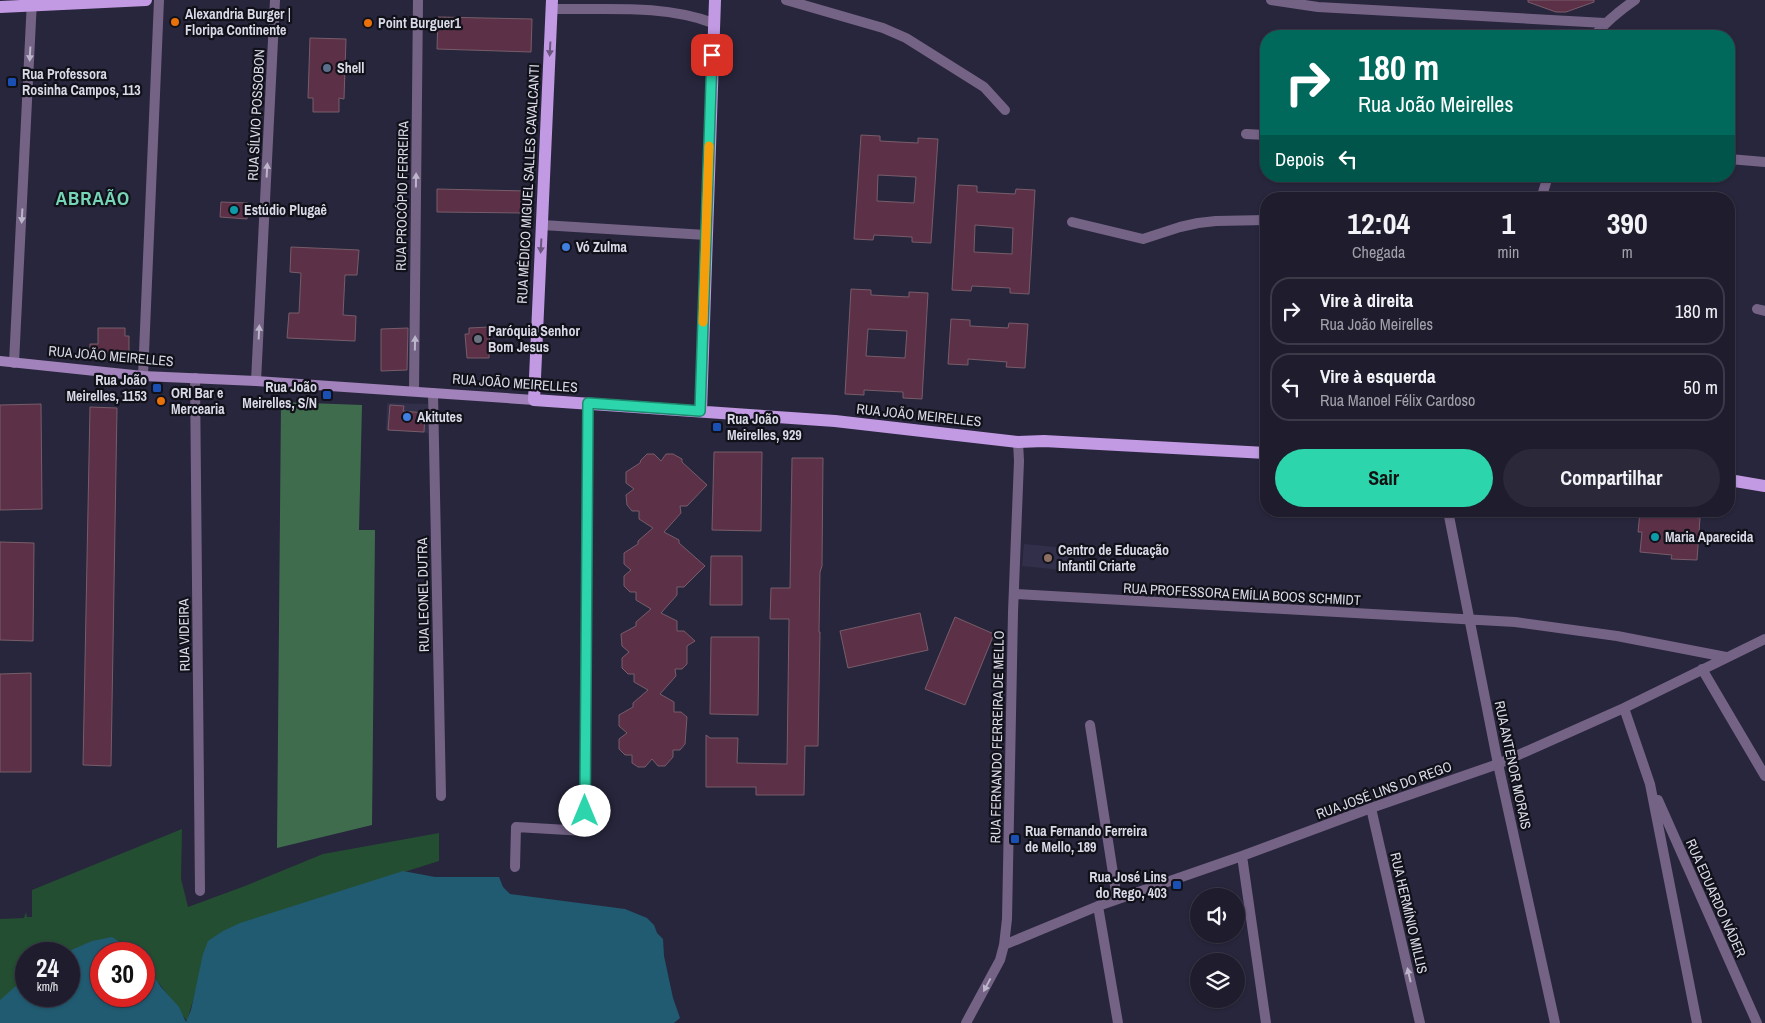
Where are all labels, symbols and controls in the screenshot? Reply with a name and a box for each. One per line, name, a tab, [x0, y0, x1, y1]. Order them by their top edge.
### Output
place label: Alexandria Burger | Floripa Continente	[185, 5, 291, 39]
place label: Point Burguer1	[378, 14, 462, 32]
marker: Alexandria Burger | Floripa Continente	[169, 16, 181, 28]
marker: Point Burguer1	[362, 17, 374, 29]
pin	[691, 34, 733, 76]
one-way arrow	[545, 41, 553, 57]
icon: arrive	[698, 41, 726, 69]
text: 180 m	[1358, 44, 1439, 91]
one-way arrow	[25, 46, 33, 62]
street label: RUA SÍLVIO POSSOBON	[244, 49, 268, 181]
icon: right	[1275, 50, 1340, 115]
place label: Shell	[337, 59, 364, 77]
marker: Shell	[321, 62, 333, 74]
street label: RUA MÉDICO MIGUEL SALLES CAVALCANTI	[513, 64, 543, 304]
place label: Rua Professora Rosinha Campos, 113	[22, 65, 141, 99]
marker: Rua Professora Rosinha Campos, 113	[6, 76, 18, 88]
text: Rua João Meirelles	[1358, 89, 1513, 119]
street label: RUA PROCÓPIO FERREIRA	[392, 121, 412, 271]
icon: left	[1334, 145, 1362, 173]
text: Depois	[1275, 146, 1324, 172]
one-way arrow	[263, 162, 271, 178]
one-way arrow	[412, 172, 420, 188]
district label: ABRAÃO	[56, 185, 130, 211]
place label: Estúdio Plugaê	[244, 201, 327, 219]
text: 12:04	[1347, 203, 1410, 243]
text: 1	[1502, 203, 1515, 243]
text: 390	[1607, 203, 1648, 243]
marker: Estúdio Plugaê	[228, 204, 240, 216]
one-way arrow	[17, 208, 25, 224]
one-way arrow	[536, 238, 544, 254]
place label: Vó Zulma	[576, 238, 627, 256]
marker: Vó Zulma	[560, 241, 572, 253]
text: Chegada	[1352, 241, 1405, 263]
text: min	[1497, 241, 1519, 263]
text: m	[1622, 241, 1633, 263]
text: Vire à direita	[1320, 287, 1413, 313]
icon: right	[1277, 297, 1305, 325]
text: 180 m	[1675, 298, 1718, 324]
text: Rua João Meirelles	[1320, 313, 1433, 335]
place label: Paróquia Senhor Bom Jesus	[488, 322, 580, 356]
one-way arrow	[255, 324, 263, 340]
marker: Paróquia Senhor Bom Jesus	[472, 333, 484, 345]
one-way arrow	[411, 334, 419, 350]
street label: RUA JOÃO MEIRELLES	[48, 342, 175, 370]
text: Vire à esquerda	[1320, 363, 1436, 389]
street label: RUA JOÃO MEIRELLES	[452, 370, 579, 396]
place label: Rua João Meirelles, 1153	[67, 371, 147, 405]
icon: left	[1277, 373, 1305, 401]
text: 50 m	[1683, 374, 1718, 400]
place label: Rua João Meirelles, S/N	[242, 378, 317, 412]
marker: Rua João Meirelles, 1153	[151, 382, 163, 394]
place label: ORI Bar e Mercearia	[171, 384, 225, 418]
marker: Rua João Meirelles, S/N	[321, 389, 333, 401]
text: Rua Manoel Félix Cardoso	[1320, 389, 1475, 411]
marker: ORI Bar e Mercearia	[155, 395, 167, 407]
street label: RUA JOÃO MEIRELLES	[856, 399, 983, 431]
place label: Akitutes	[417, 408, 462, 426]
place label: Rua João Meirelles, 929	[727, 410, 802, 444]
marker: Akitutes	[401, 411, 413, 423]
marker: Rua João Meirelles, 929	[711, 421, 723, 433]
button: Sair	[1275, 449, 1493, 507]
button: Compartilhar	[1503, 449, 1720, 507]
place label: Maria Aparecida	[1665, 528, 1754, 546]
marker: Maria Aparecida	[1649, 531, 1661, 543]
street label: RUA LEONEL DUTRA	[413, 537, 433, 652]
place label: Centro de Educação Infantil Criarte	[1058, 541, 1169, 575]
marker: Centro de Educação Infantil Criarte	[1042, 552, 1054, 564]
street label: RUA PROFESSORA EMÍLIA BOOS SCHMIDT	[1123, 579, 1361, 609]
street label: RUA VIDEIRA	[174, 598, 194, 672]
street label: RUA FERNANDO FERREIRA DE MELLO	[986, 630, 1008, 844]
street label: RUA ANTENOR MORAIS	[1491, 699, 1535, 831]
street label: RUA JOSÉ LINS DO REGO	[1314, 757, 1454, 823]
position arrow	[558, 784, 610, 836]
place label: Rua Fernando Ferreira de Mello, 189	[1025, 822, 1148, 856]
marker: Rua Fernando Ferreira de Mello, 189	[1009, 833, 1021, 845]
street label: RUA EDUARDO NÁDER	[1682, 836, 1750, 960]
street label: RUA HERMÍNIO MILLIS	[1386, 851, 1432, 976]
place label: Rua José Lins do Rego, 403	[1089, 868, 1167, 902]
marker: Rua José Lins do Rego, 403	[1171, 879, 1183, 891]
map controls	[1190, 888, 1245, 1008]
button: sound	[1190, 888, 1245, 943]
speed limit sign: 30	[90, 942, 155, 1007]
text: 24	[36, 951, 59, 985]
button: layers	[1190, 953, 1245, 1008]
one-way arrow	[1405, 968, 1413, 983]
one-way arrow	[982, 978, 991, 991]
text: km/h	[37, 979, 58, 995]

